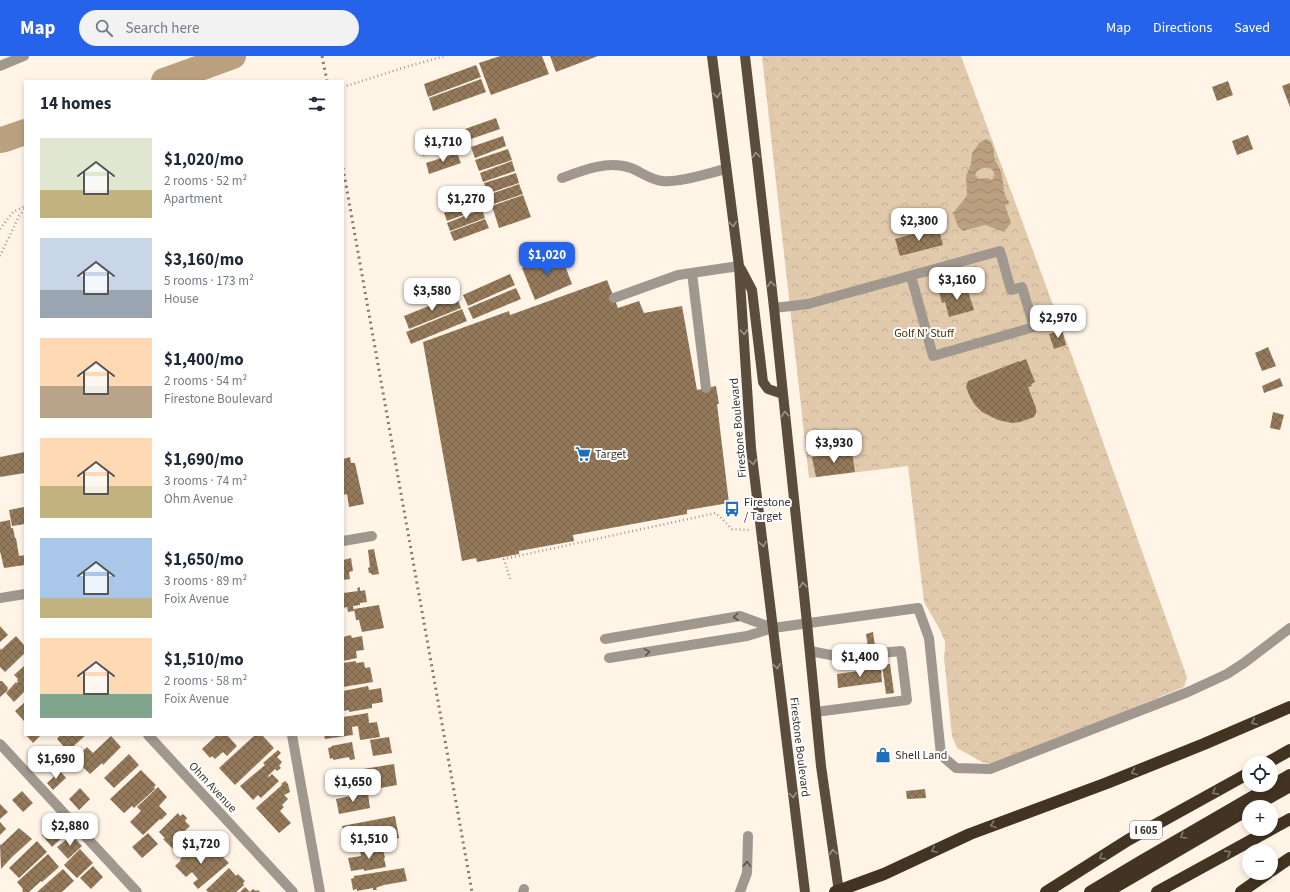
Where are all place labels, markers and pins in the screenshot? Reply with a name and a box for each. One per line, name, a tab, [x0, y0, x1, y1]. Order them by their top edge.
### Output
pin: $1,710	[410, 129, 476, 163]
pin: $1,270	[433, 186, 499, 220]
pin: $2,300	[886, 208, 952, 242]
pin: $1,020	[514, 242, 580, 276]
pin: $3,160	[924, 267, 990, 301]
pin: $3,580	[399, 278, 465, 312]
pin: $2,970	[1025, 305, 1091, 339]
pin: $3,930	[801, 430, 867, 464]
supermarket icon: Target	[574, 445, 592, 463]
place label: Target	[595, 446, 626, 463]
place label: Firestone / Target	[744, 494, 791, 525]
bus stop icon: Firestone / Target	[723, 500, 741, 518]
pin: $1,400	[827, 644, 893, 678]
pin: $1,690	[23, 746, 89, 780]
shop icon: Shell Land	[874, 746, 892, 764]
place label: Shell Land	[895, 747, 948, 764]
pin: $1,650	[320, 769, 386, 803]
pin: $2,880	[37, 813, 103, 847]
pin: $1,510	[336, 826, 402, 860]
pin: $1,720	[168, 831, 234, 865]

